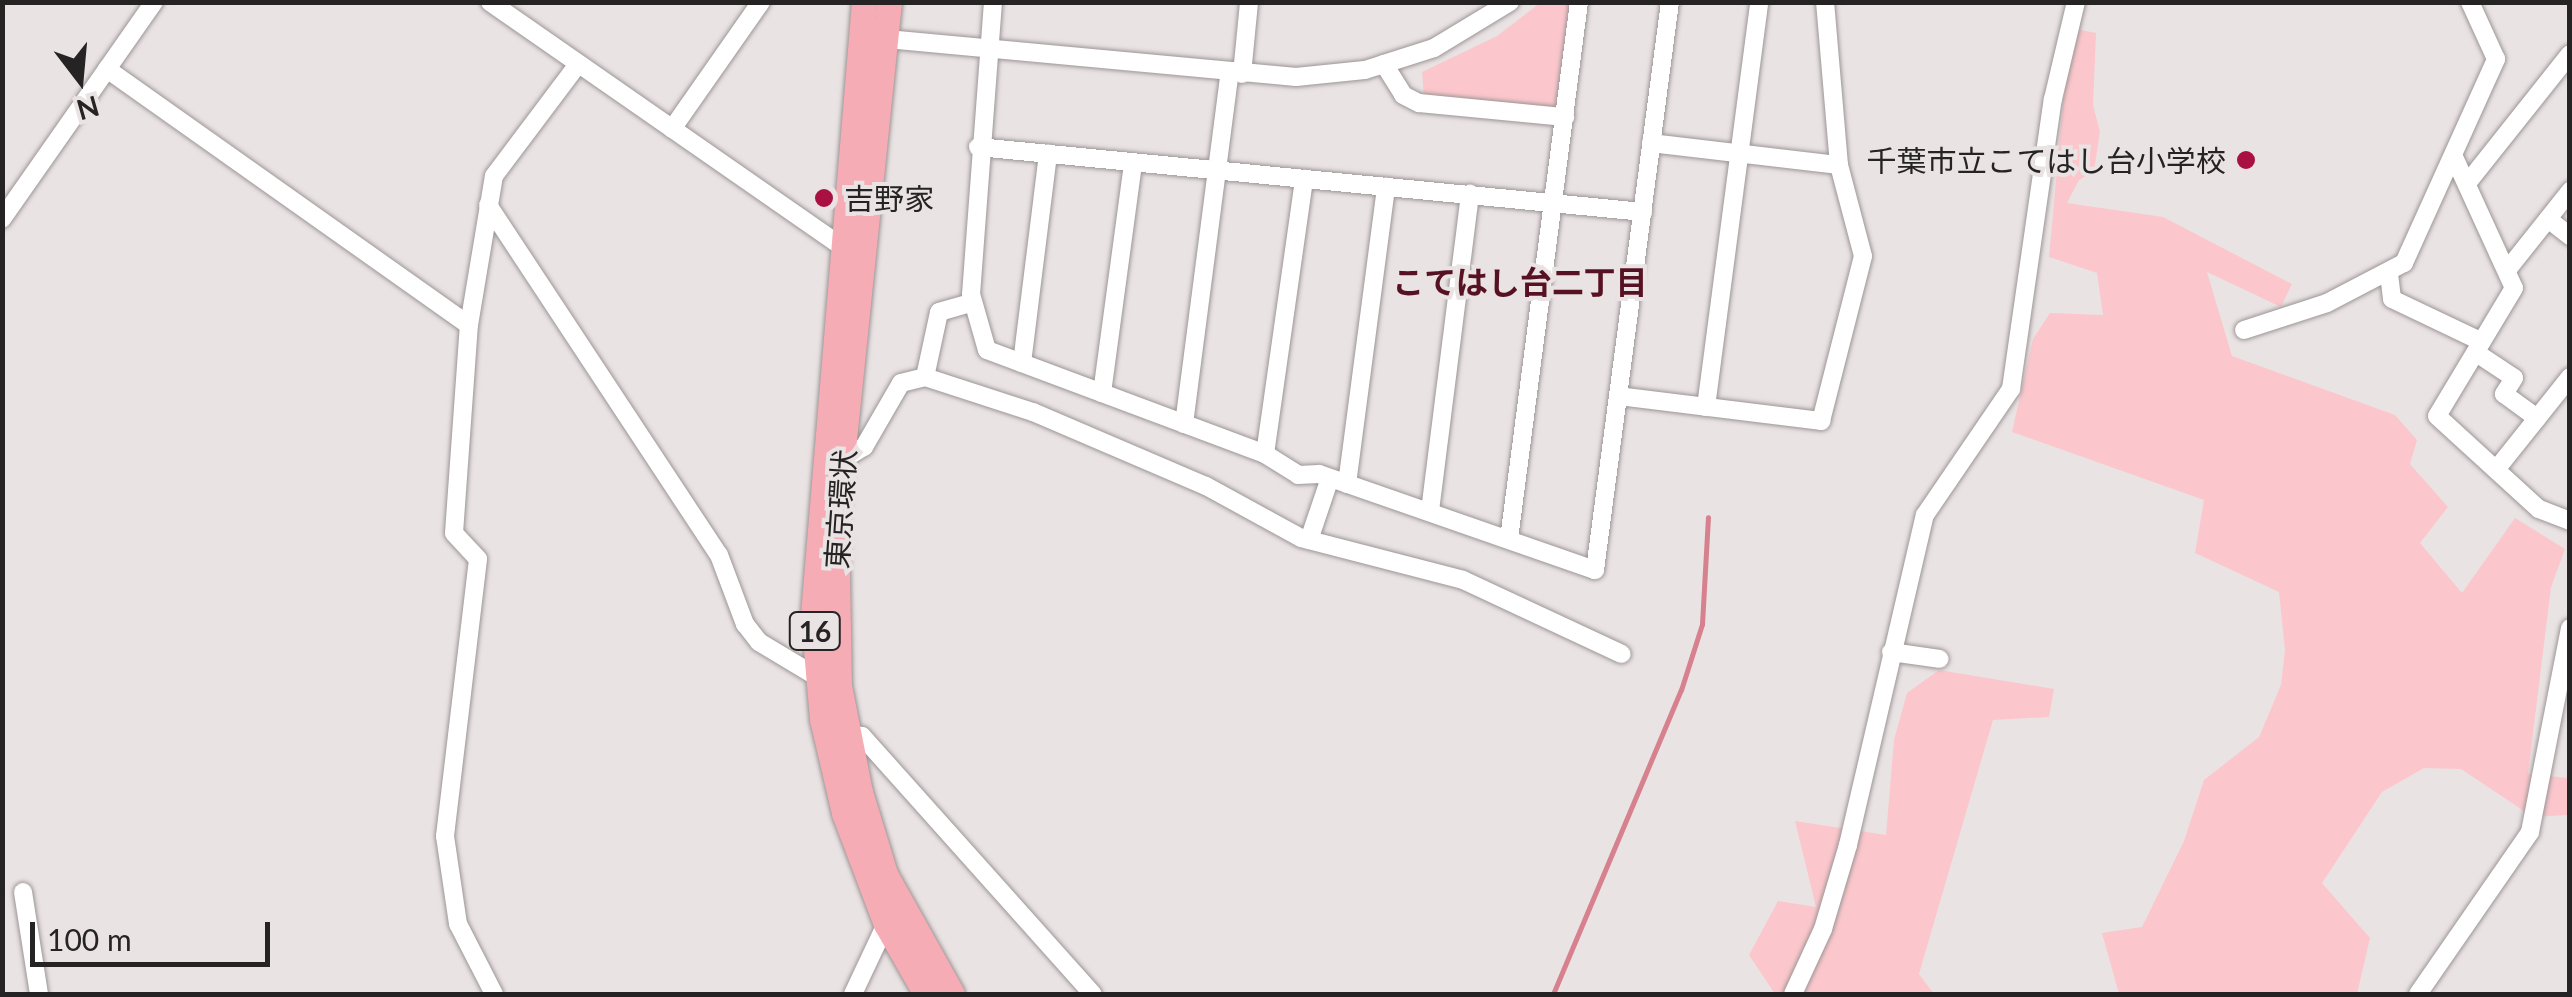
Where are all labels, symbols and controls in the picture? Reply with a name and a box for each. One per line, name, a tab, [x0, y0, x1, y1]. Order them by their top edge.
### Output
north arrow	[30, 30, 130, 130]
text: N	[73, 90, 103, 128]
place label: 千葉市立こてはし台小学校	[1866, 142, 2226, 178]
marker: 千葉市立こてはし台小学校	[2235, 149, 2257, 171]
place label: 吉野家	[844, 180, 934, 216]
marker: 吉野家	[813, 187, 835, 209]
district label: こてはし台二丁目	[1392, 263, 1648, 301]
street label: 東京環状	[818, 448, 862, 570]
road number: 16	[788, 608, 842, 654]
scale bar	[35, 902, 275, 964]
text: 100 m	[47, 921, 132, 957]

